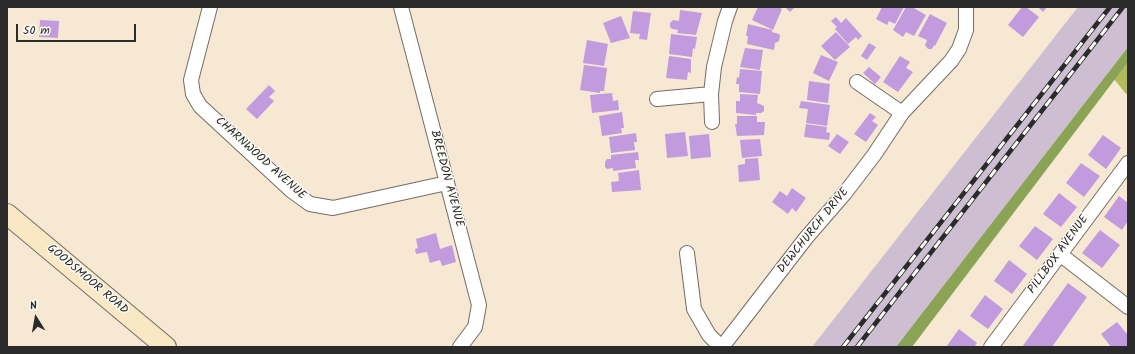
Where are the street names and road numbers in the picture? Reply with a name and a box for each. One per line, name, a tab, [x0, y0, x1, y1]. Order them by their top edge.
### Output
street label: CHARNWOOD AVENUE	[212, 114, 308, 204]
street label: BREEDON AVENUE	[426, 129, 466, 229]
street label: DEWCHURCH DRIVE	[775, 185, 853, 277]
street label: PILLBOX AVENUE	[1026, 213, 1092, 297]
street label: GOODSMOOR ROAD	[43, 242, 131, 318]

